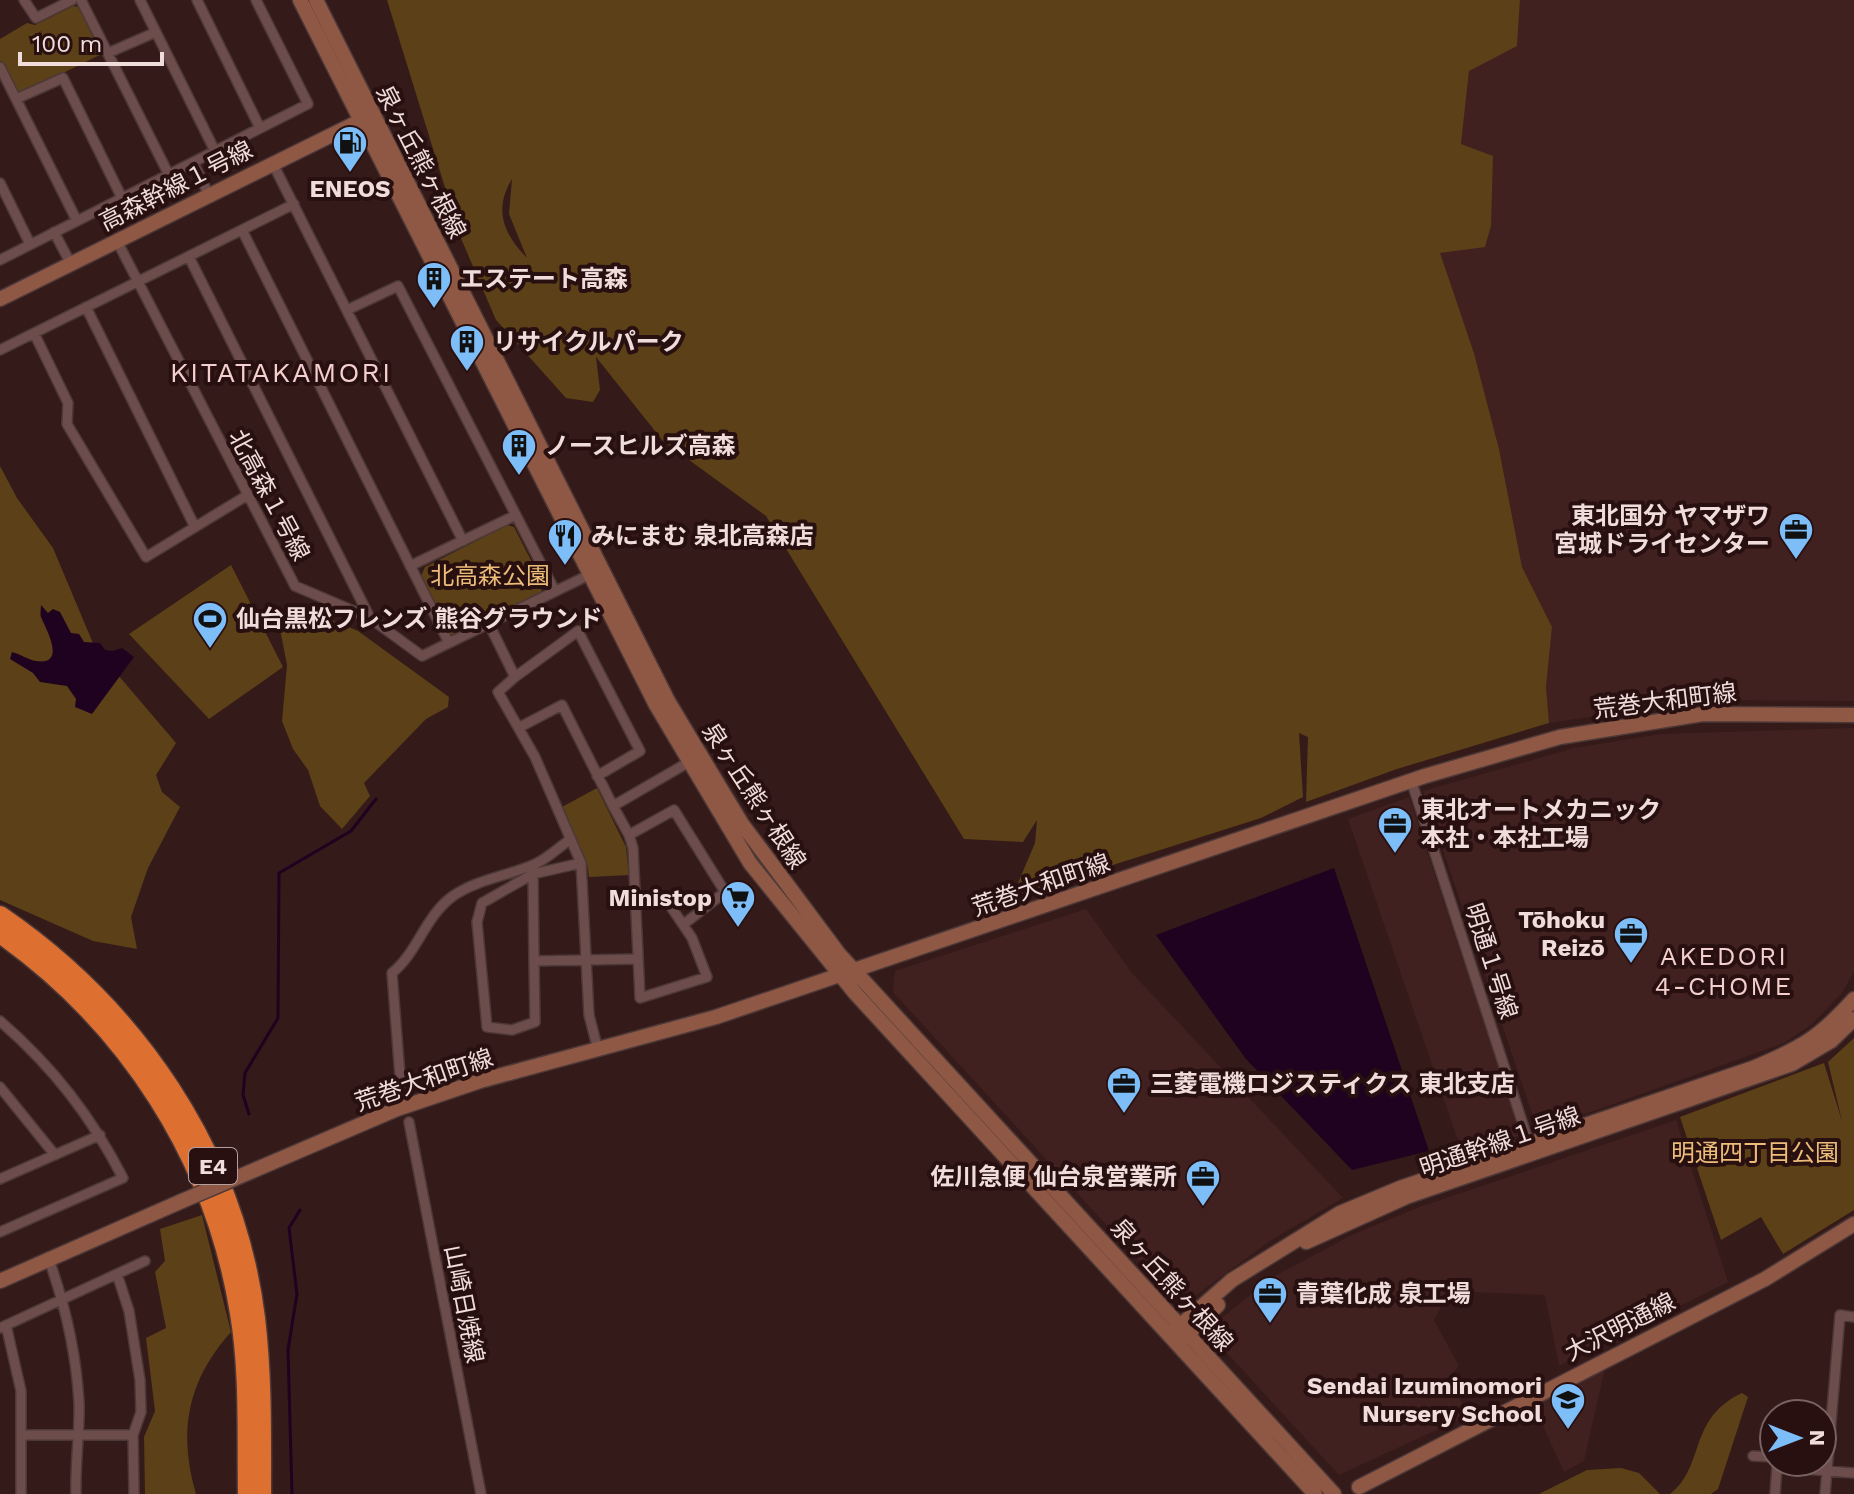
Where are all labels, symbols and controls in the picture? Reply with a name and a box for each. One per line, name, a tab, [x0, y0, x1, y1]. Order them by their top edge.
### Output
scale bar	[20, 16, 162, 66]
text: 100 m	[32, 30, 102, 58]
street label: 泉ヶ丘熊ヶ根線	[370, 81, 472, 243]
fuel station icon: ENEOS	[331, 124, 369, 174]
street label: 高森幹線１号線	[95, 135, 257, 237]
place label: ENEOS	[310, 175, 390, 203]
building icon: エステート高森	[415, 260, 453, 310]
place label: エステート高森	[460, 265, 628, 293]
building icon: リサイクルパーク	[448, 323, 486, 373]
place label: リサイクルパーク	[493, 328, 684, 356]
district label: KITATAKAMORI	[170, 356, 392, 389]
street label: 北高森１号線	[223, 425, 315, 565]
building icon: ノースヒルズ高森	[500, 427, 538, 477]
place label: ノースヒルズ高森	[545, 432, 736, 460]
place label: 東北国分 ヤマザワ 宮城ドライセンター	[1554, 502, 1770, 558]
office icon: 東北国分 ヤマザワ 宮城ドライセンター	[1777, 511, 1815, 561]
restaurant icon: みにまむ 泉北高森店	[546, 517, 584, 567]
place label: みにまむ 泉北高森店	[591, 522, 814, 550]
park label: 北高森公園	[430, 562, 550, 590]
sports icon: 仙台黒松フレンズ 熊谷グラウンド	[191, 600, 229, 650]
place label: 仙台黒松フレンズ 熊谷グラウンド	[236, 605, 602, 633]
street label: 荒巻大和町線	[1592, 678, 1738, 724]
street label: 泉ヶ丘熊ヶ根線	[697, 718, 811, 874]
place label: 東北オートメカニック 本社・本社工場	[1421, 796, 1661, 852]
office icon: 東北オートメカニック 本社・本社工場	[1376, 805, 1414, 855]
street label: 荒巻大和町線	[968, 848, 1114, 922]
supermarket icon: Ministop	[719, 879, 757, 929]
place label: Ministop	[609, 884, 712, 912]
street label: 明通１号線	[1459, 900, 1523, 1022]
place label: Tōhoku Reizō	[1518, 906, 1605, 962]
office icon: Tōhoku Reizō	[1612, 915, 1650, 965]
district label: AKEDORI 4-CHOME	[1655, 941, 1793, 1001]
street label: 荒巻大和町線	[351, 1043, 497, 1117]
office icon: 三菱電機ロジスティクス 東北支店	[1105, 1065, 1143, 1115]
place label: 三菱電機ロジスティクス 東北支店	[1150, 1070, 1515, 1098]
street label: 明通幹線１号線	[1416, 1101, 1584, 1183]
park label: 明通四丁目公園	[1671, 1139, 1839, 1167]
road number: E4	[189, 1148, 237, 1184]
office icon: 佐川急便 仙台泉営業所	[1184, 1158, 1222, 1208]
place label: 佐川急便 仙台泉営業所	[930, 1163, 1177, 1191]
street label: 泉ヶ丘熊ヶ根線	[1105, 1213, 1239, 1357]
street label: 山崎日焼線	[439, 1242, 489, 1366]
office icon: 青葉化成 泉工場	[1251, 1275, 1289, 1325]
place label: 青葉化成 泉工場	[1296, 1280, 1471, 1308]
street label: 大沢明通線	[1560, 1287, 1680, 1367]
place label: Sendai Izuminomori Nursery School	[1307, 1372, 1542, 1428]
school or university icon: Sendai Izuminomori Nursery School	[1549, 1381, 1587, 1431]
north arrow	[1758, 1398, 1838, 1478]
text: N	[1805, 1430, 1830, 1446]

